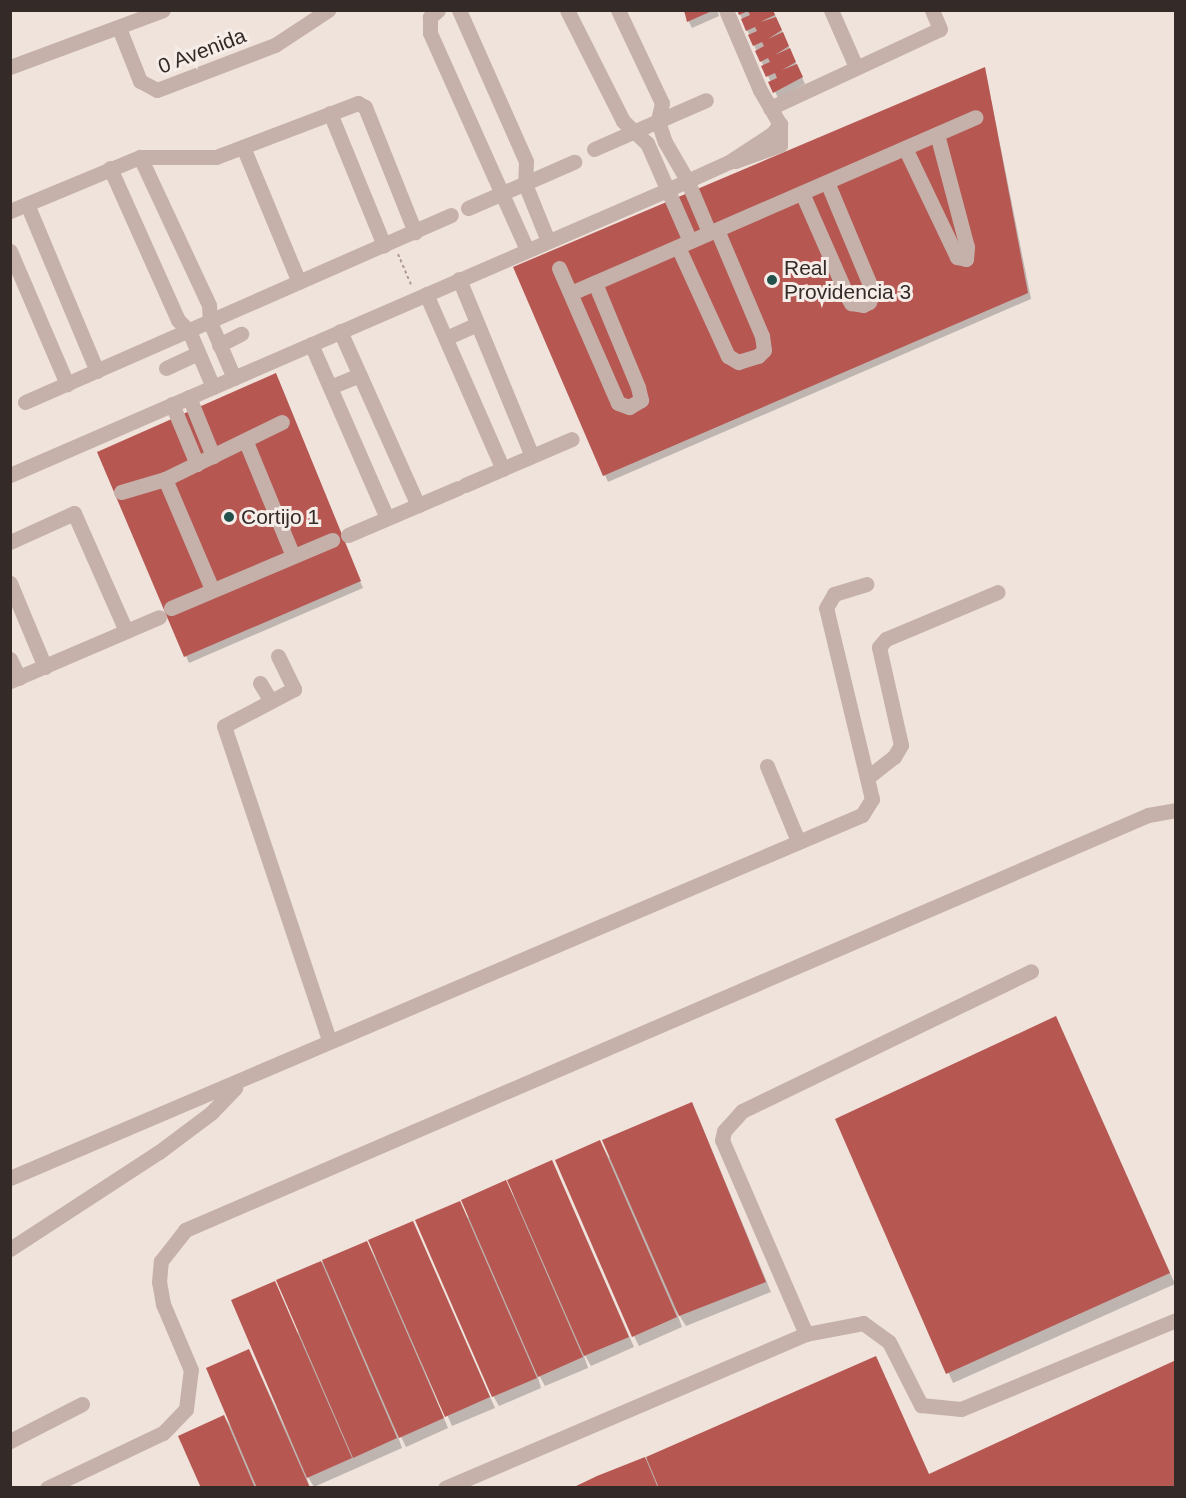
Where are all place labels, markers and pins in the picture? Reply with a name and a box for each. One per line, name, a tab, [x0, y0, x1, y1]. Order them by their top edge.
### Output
place label: Real Providencia 3	[784, 255, 911, 305]
marker: Real Providencia 3	[765, 273, 779, 287]
place label: Cortijo 1	[241, 504, 319, 530]
marker: Cortijo 1	[222, 510, 236, 524]

